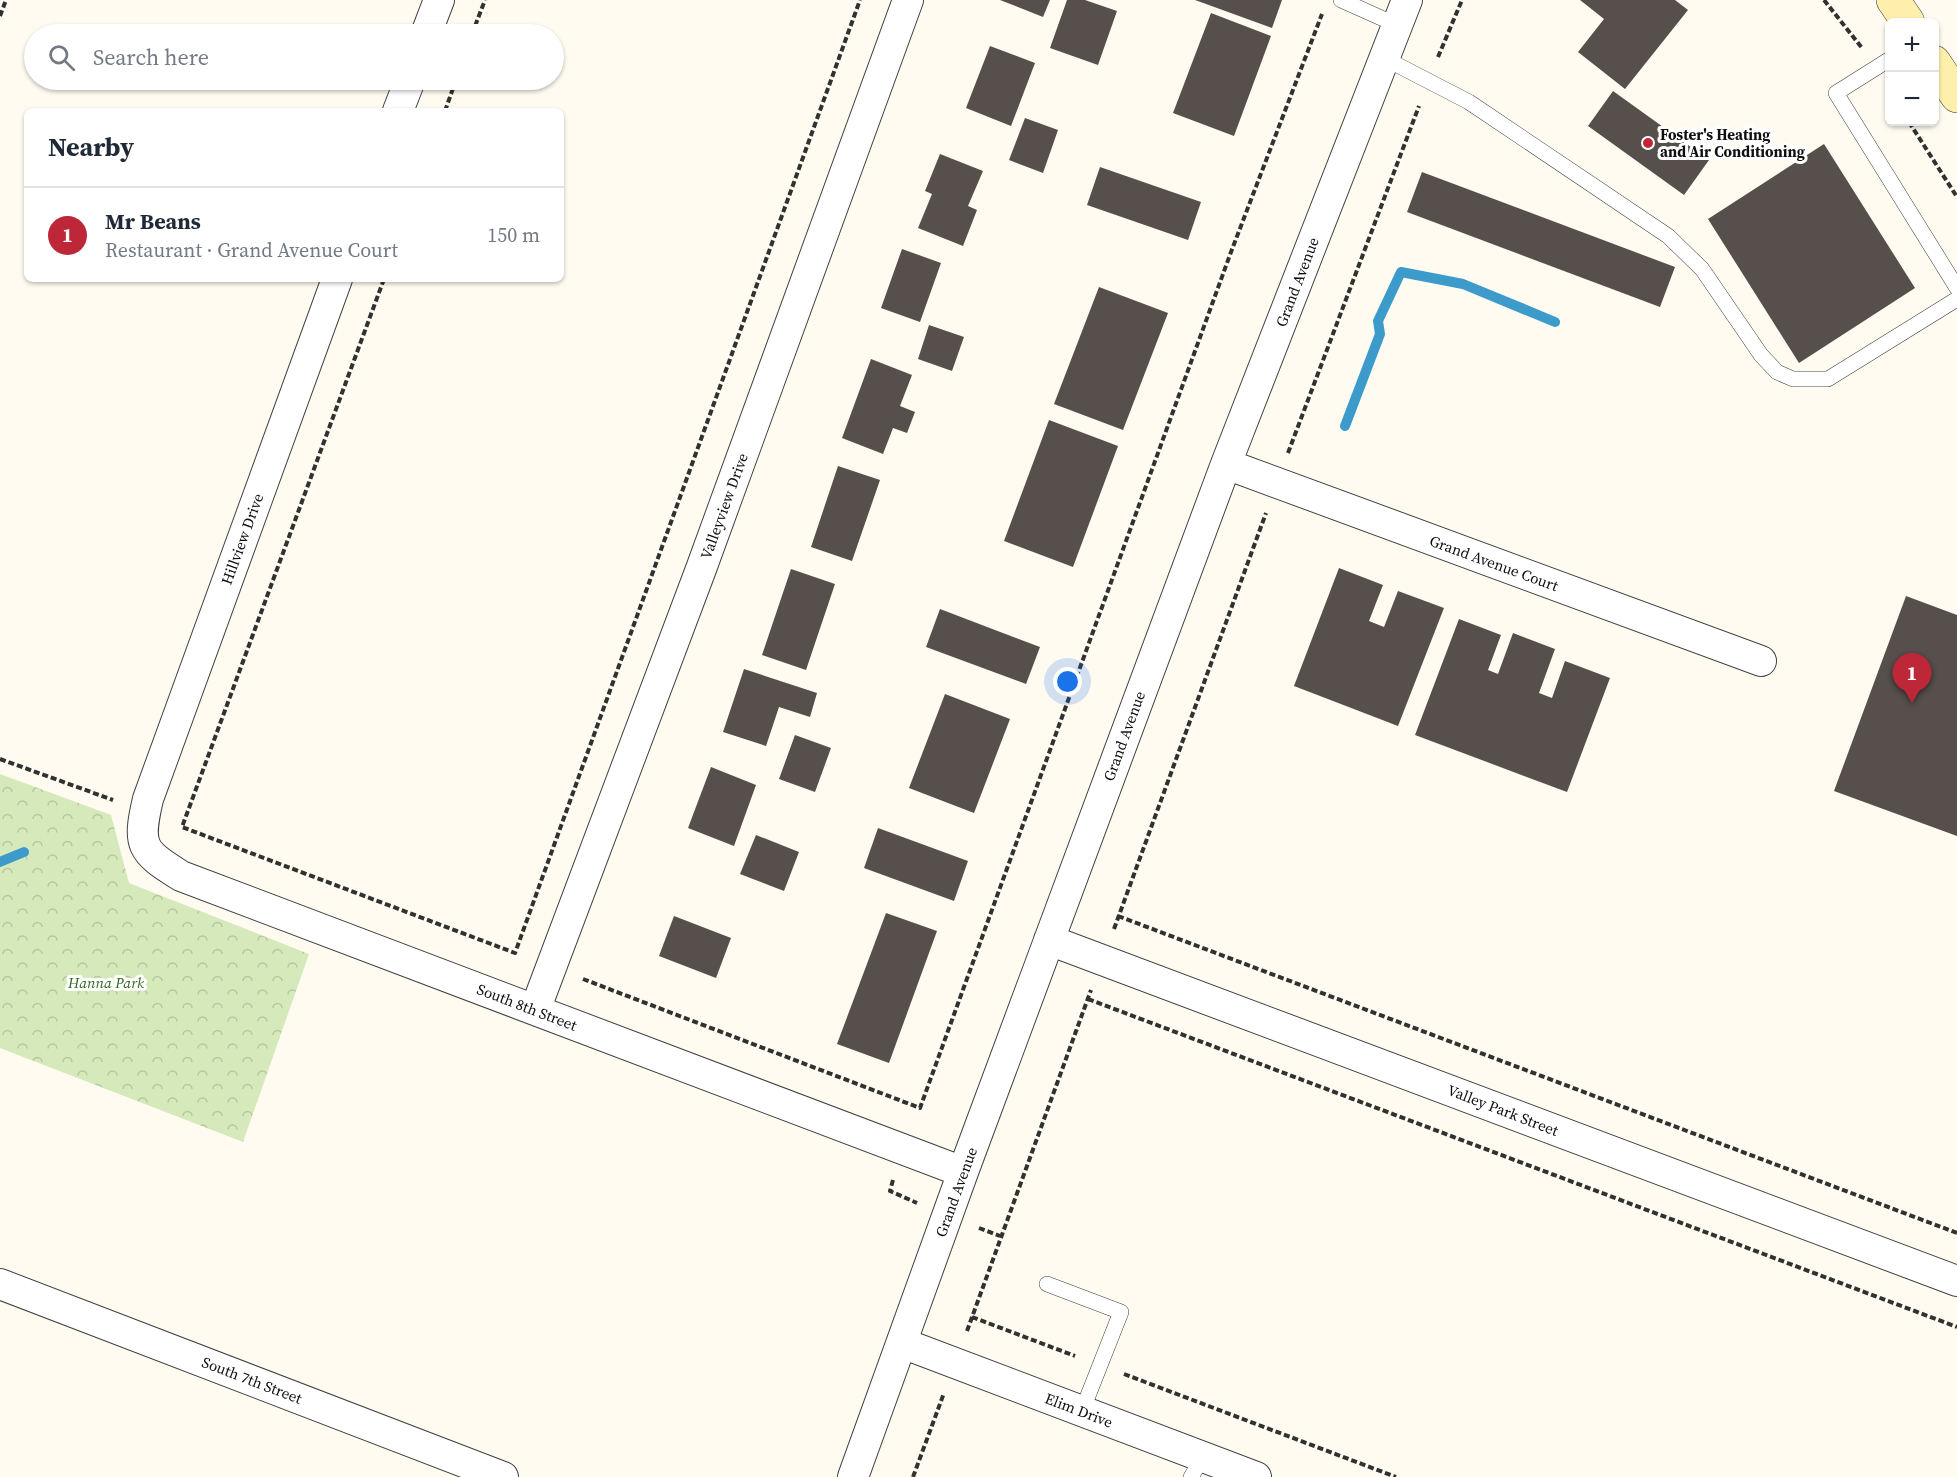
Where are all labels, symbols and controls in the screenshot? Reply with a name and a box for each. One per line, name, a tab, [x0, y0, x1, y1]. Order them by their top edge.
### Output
map controls	[1885, 18, 1939, 126]
button: +	[1885, 18, 1939, 72]
search box	[24, 24, 564, 90]
icon: search	[45, 41, 78, 74]
text: Search here	[93, 42, 209, 72]
button: −	[1885, 72, 1939, 126]
place label: Foster's Heating and Air Conditioning	[1660, 124, 1805, 162]
text: Nearby	[48, 129, 134, 165]
marker: Foster's Heating and Air Conditioning	[1641, 136, 1655, 150]
text: Mr Beans	[105, 206, 201, 236]
text: 1	[62, 221, 73, 249]
text: 150 m	[487, 221, 540, 249]
street label: Grand Avenue	[1270, 234, 1324, 330]
text: Restaurant · Grand Avenue Court	[105, 236, 398, 264]
street label: Valleyview Drive	[695, 450, 753, 562]
street label: Hillview Drive	[216, 490, 268, 588]
street label: Grand Avenue Court	[1427, 530, 1561, 596]
pin: 1	[1892, 654, 1932, 703]
your location	[1053, 667, 1082, 696]
street label: Grand Avenue	[1098, 688, 1150, 784]
park label: Hanna Park	[67, 972, 145, 993]
street label: South 8th Street	[474, 978, 580, 1036]
street label: Valley Park Street	[1445, 1079, 1562, 1141]
street label: Grand Avenue	[930, 1144, 982, 1240]
street label: South 7th Street	[199, 1351, 305, 1409]
street label: Elim Drive	[1042, 1387, 1116, 1433]

